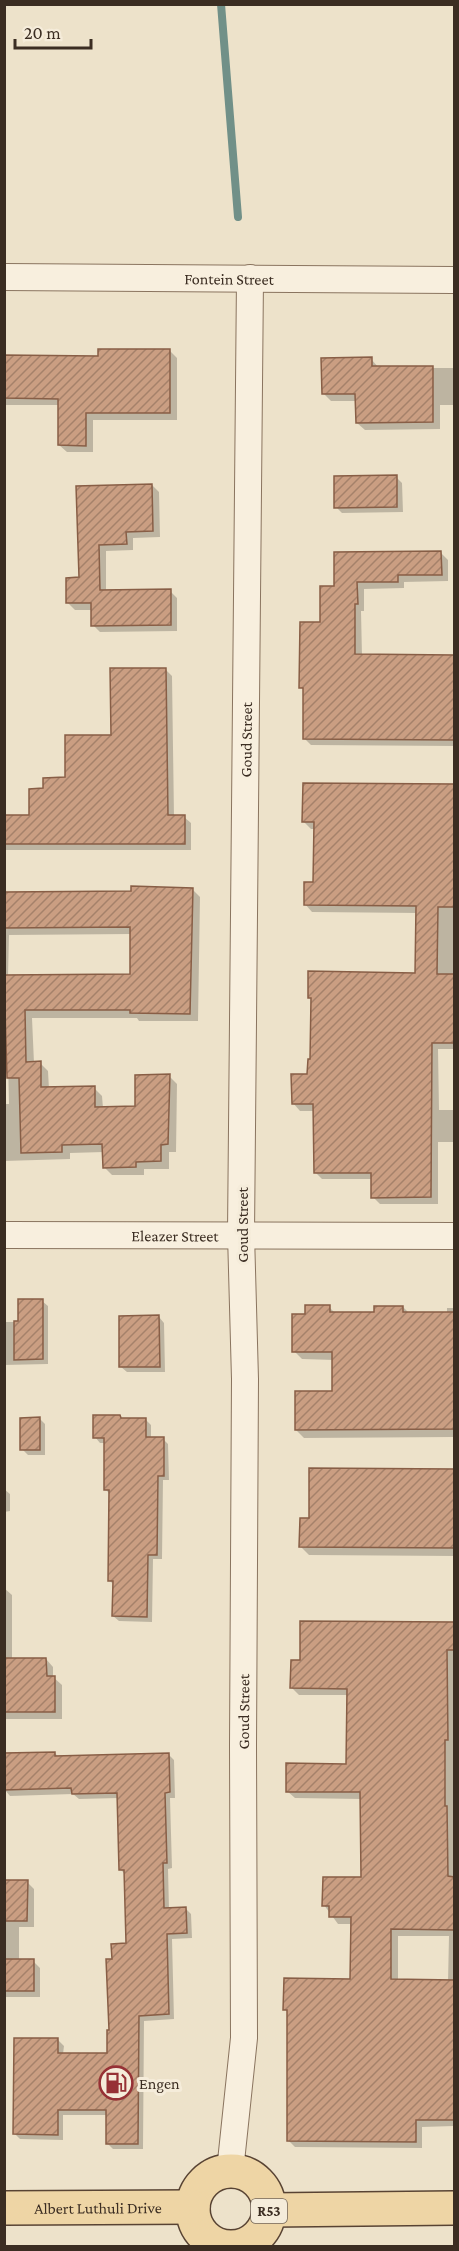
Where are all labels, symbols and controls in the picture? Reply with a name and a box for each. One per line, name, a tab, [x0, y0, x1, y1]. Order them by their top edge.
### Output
scale bar	[15, 12, 92, 50]
text: 20 m	[24, 23, 61, 43]
street label: Fontein Street	[184, 270, 275, 288]
street label: Goud Street	[237, 701, 255, 778]
street label: Goud Street	[234, 1187, 251, 1263]
street label: Eleazer Street	[131, 1227, 219, 1244]
street label: Goud Street	[235, 1673, 252, 1750]
fuel station icon: Engen	[98, 2065, 134, 2101]
place label: Engen	[139, 2075, 180, 2093]
street label: Albert Luthuli Drive	[34, 2199, 162, 2217]
road number: R53	[251, 2199, 287, 2223]

